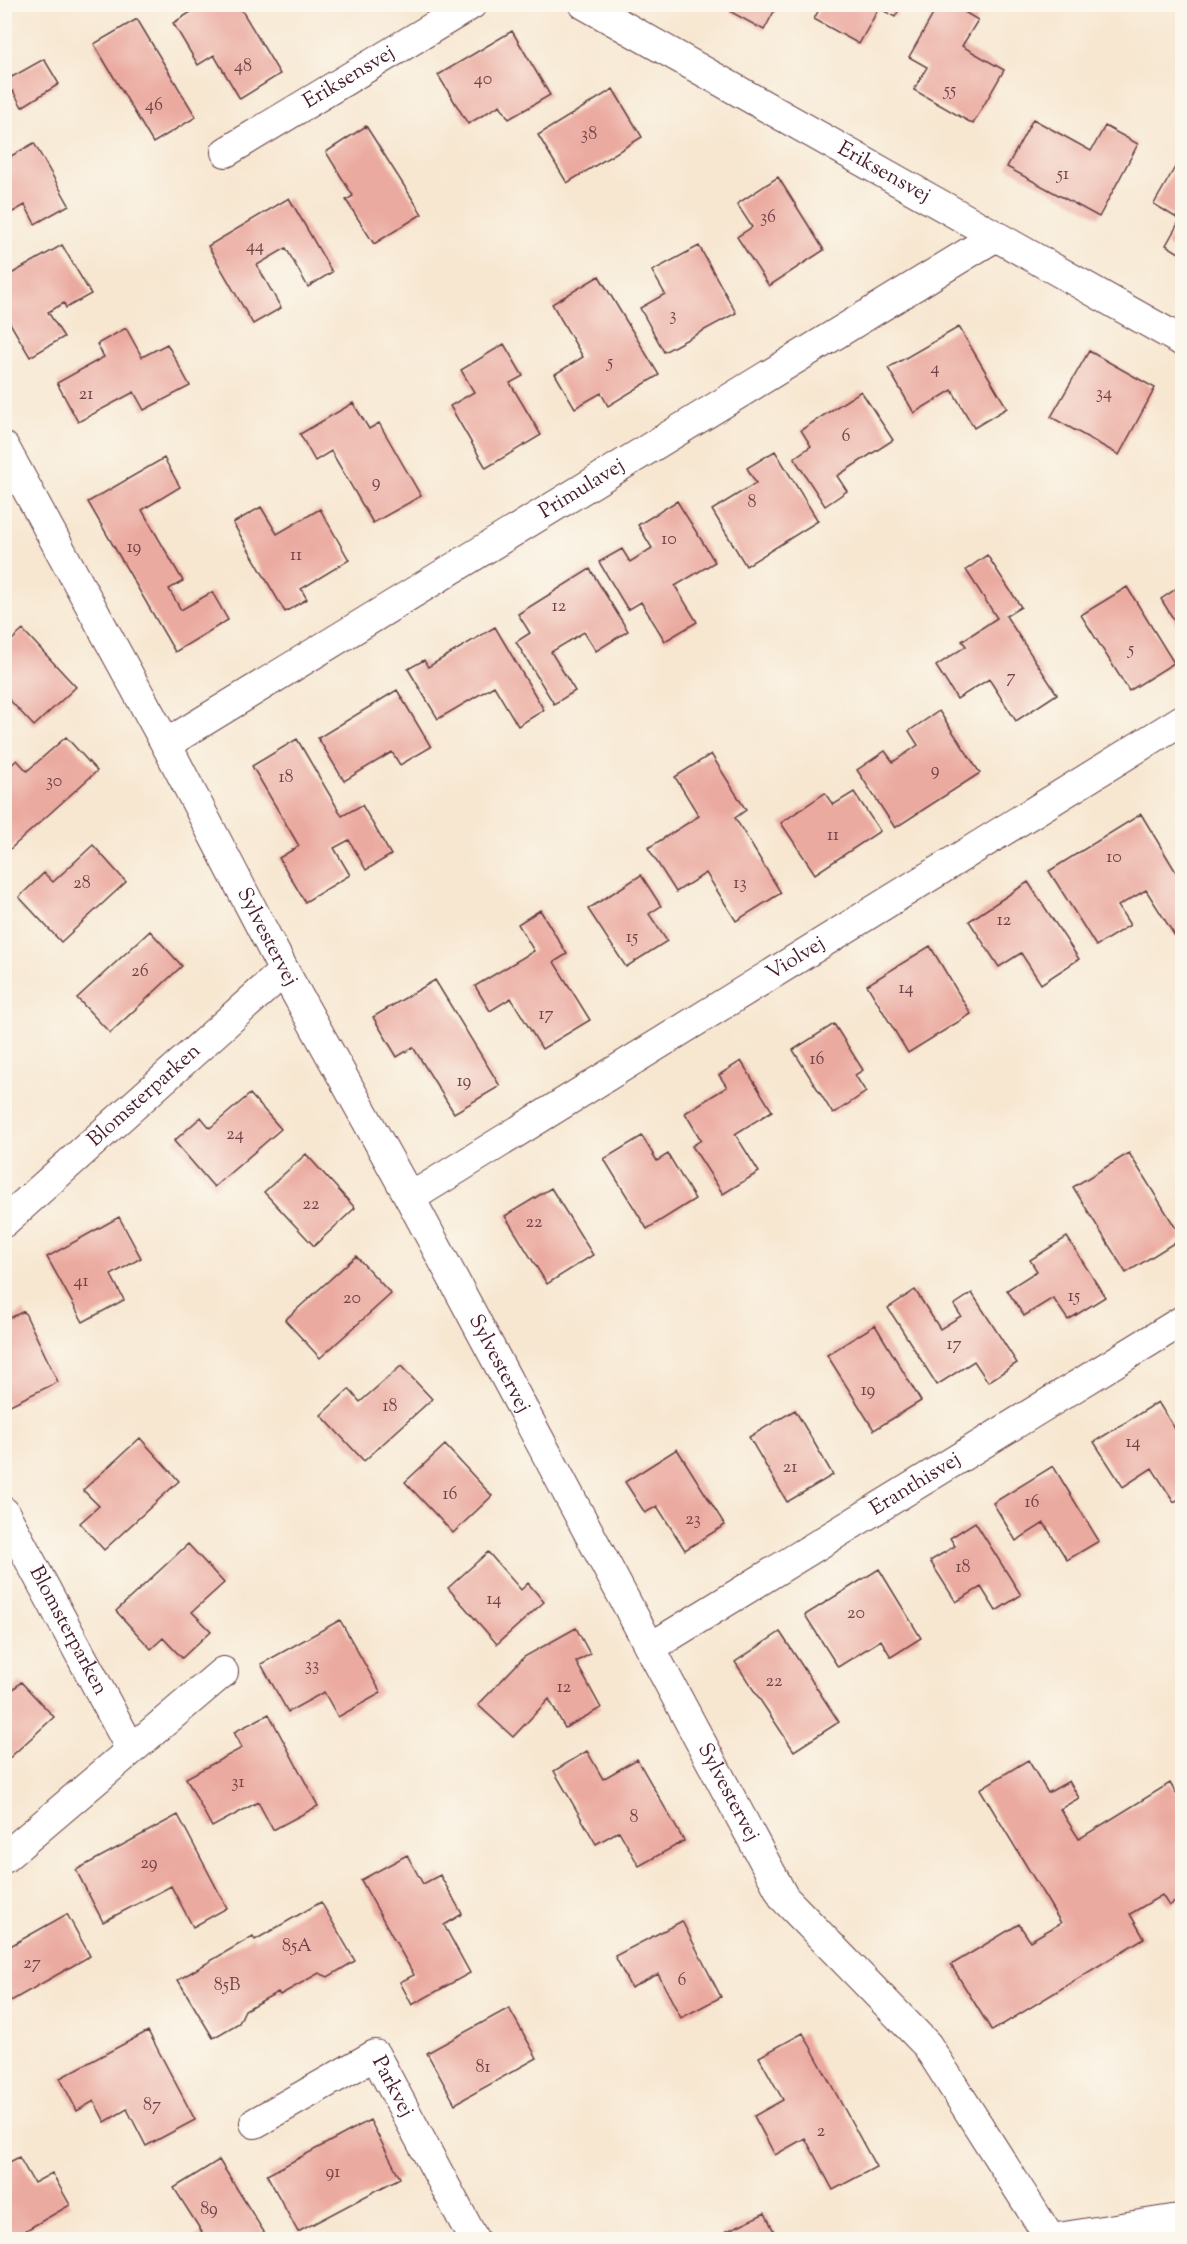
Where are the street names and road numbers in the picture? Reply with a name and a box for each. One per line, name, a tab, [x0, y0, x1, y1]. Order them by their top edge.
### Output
street label: Eriksensvej	[298, 38, 401, 117]
street label: Eriksensvej	[832, 135, 936, 211]
street label: Primulavej	[534, 451, 631, 527]
street label: Sylvestervej	[228, 882, 305, 992]
street label: Violvej	[761, 929, 831, 989]
street label: Blomsterparken	[82, 1037, 208, 1155]
street label: Sylvestervej	[460, 1309, 537, 1419]
street label: Eranthisvej	[864, 1445, 967, 1524]
street label: Blomsterparken	[21, 1561, 115, 1701]
street label: Sylvestervej	[689, 1738, 766, 1847]
street label: Parkvej	[363, 2051, 421, 2123]

